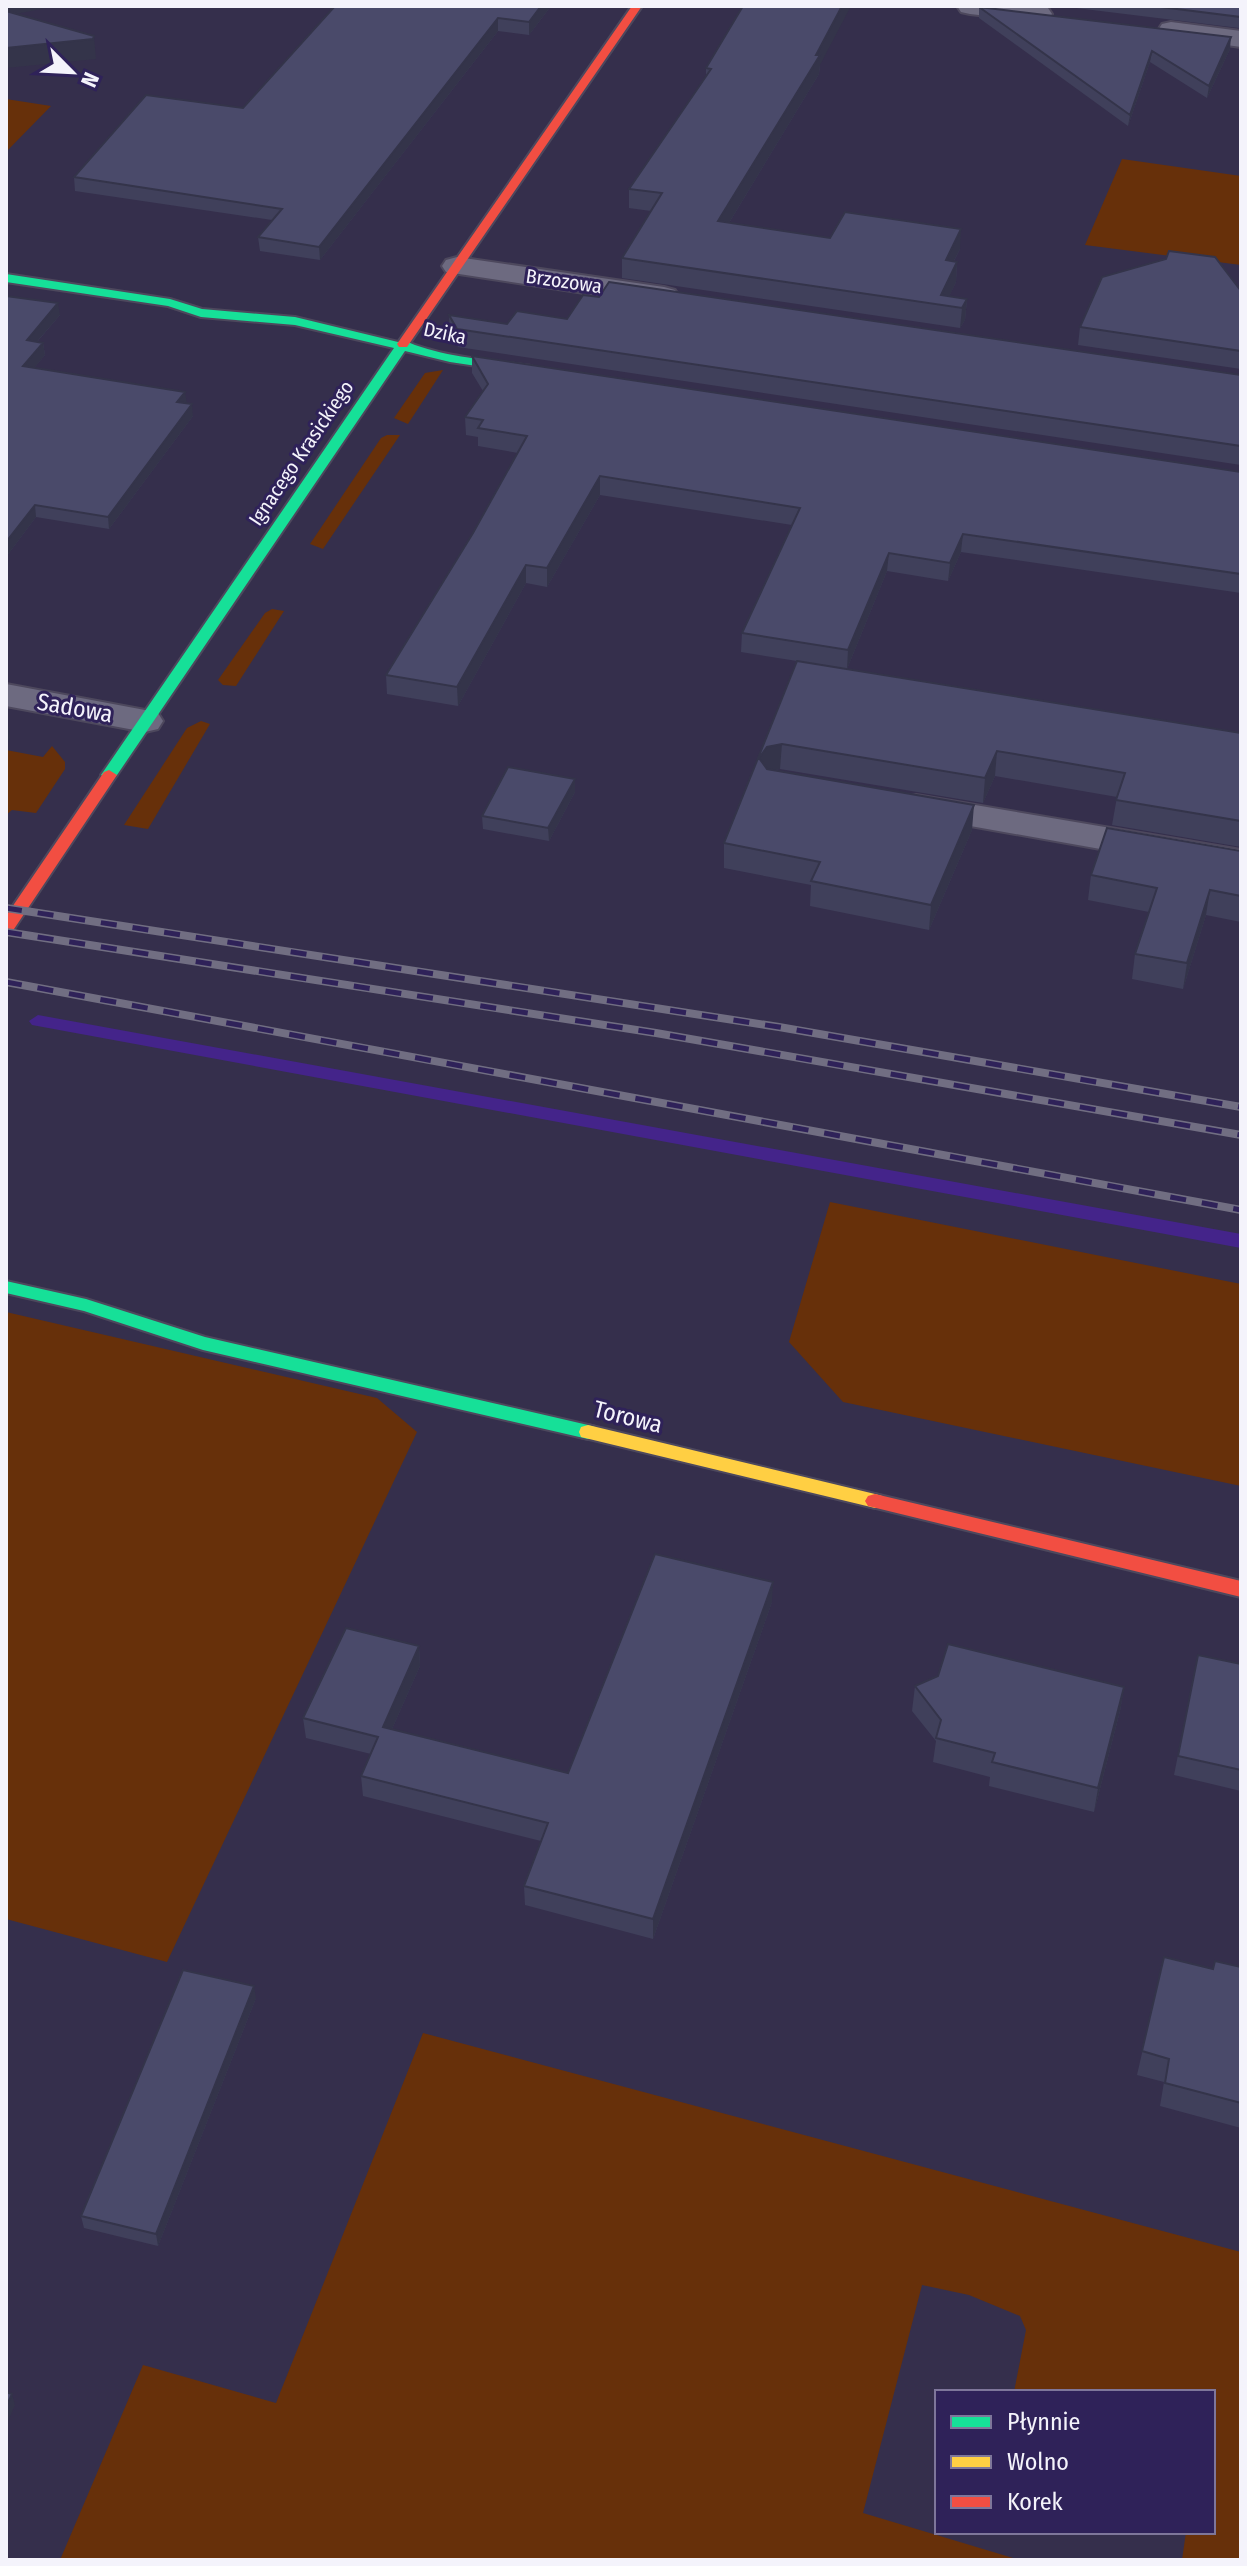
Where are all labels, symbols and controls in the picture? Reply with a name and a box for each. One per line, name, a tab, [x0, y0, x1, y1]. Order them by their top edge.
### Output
north arrow	[32, 32, 112, 112]
text: N	[75, 68, 105, 91]
street label: Brzozowa	[524, 264, 604, 298]
street label: Dzika	[421, 317, 469, 349]
street label: Ignacego Krasickiego	[244, 376, 358, 530]
street label: Sadowa	[35, 688, 115, 728]
street label: Torowa	[591, 1395, 665, 1439]
legend	[935, 2390, 1215, 2534]
text: Płynnie	[1007, 2408, 1080, 2436]
text: Wolno	[1007, 2448, 1069, 2476]
text: Korek	[1007, 2488, 1064, 2516]

